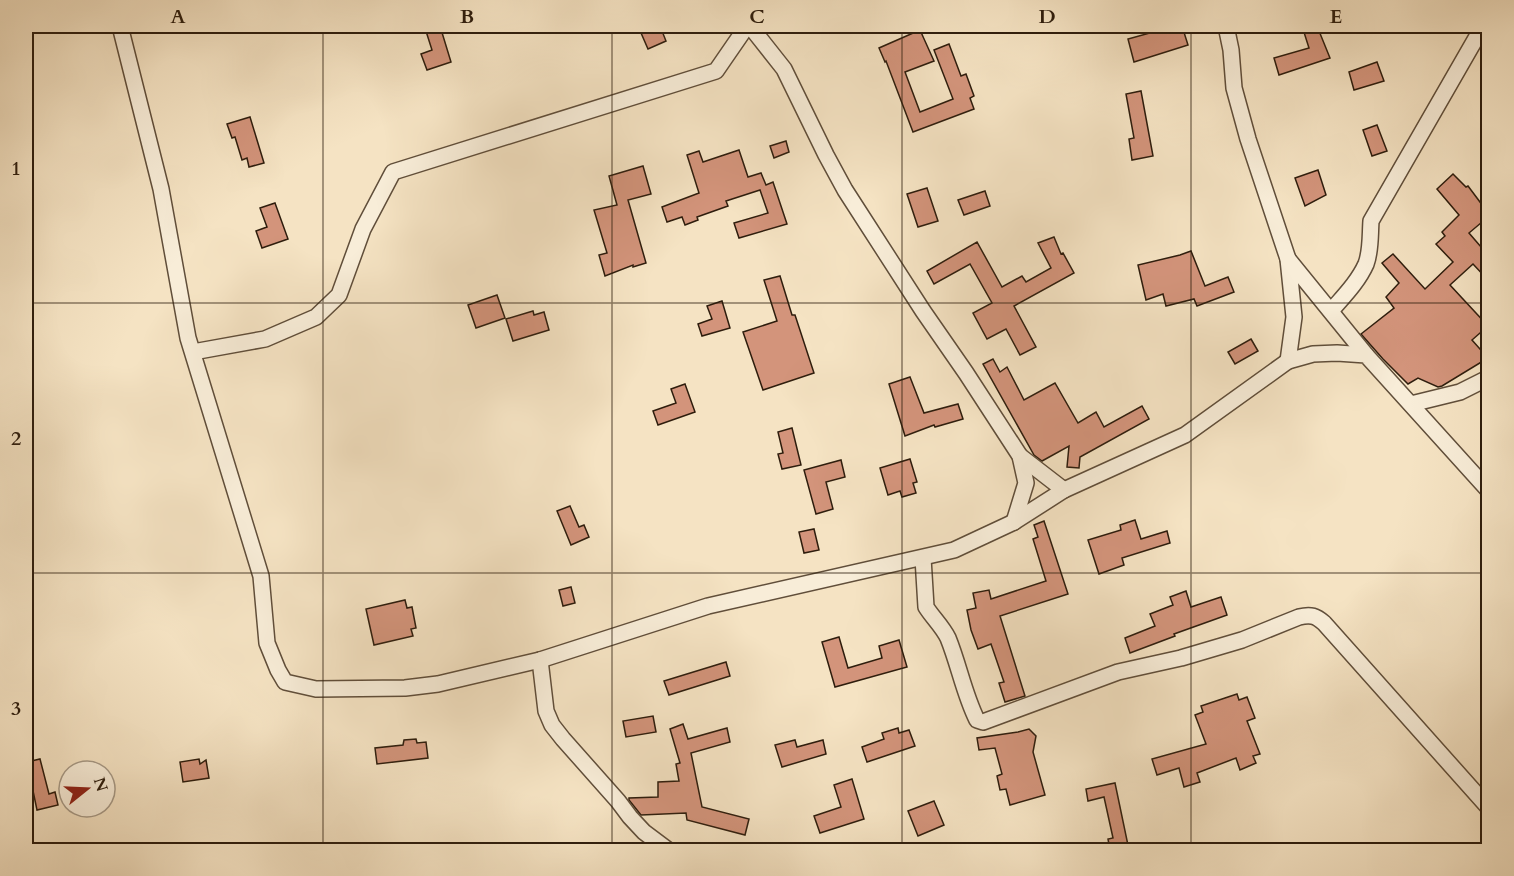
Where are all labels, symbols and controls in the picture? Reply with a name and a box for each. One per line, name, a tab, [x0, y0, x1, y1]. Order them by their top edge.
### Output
text: A	[170, 3, 186, 30]
text: B	[460, 3, 474, 30]
text: C	[749, 3, 765, 30]
text: D	[1038, 3, 1056, 30]
text: E	[1330, 3, 1342, 30]
text: 1	[11, 155, 21, 182]
text: 2	[11, 425, 21, 452]
text: 3	[11, 695, 21, 722]
north arrow	[57, 759, 117, 819]
text: N	[88, 775, 113, 795]

